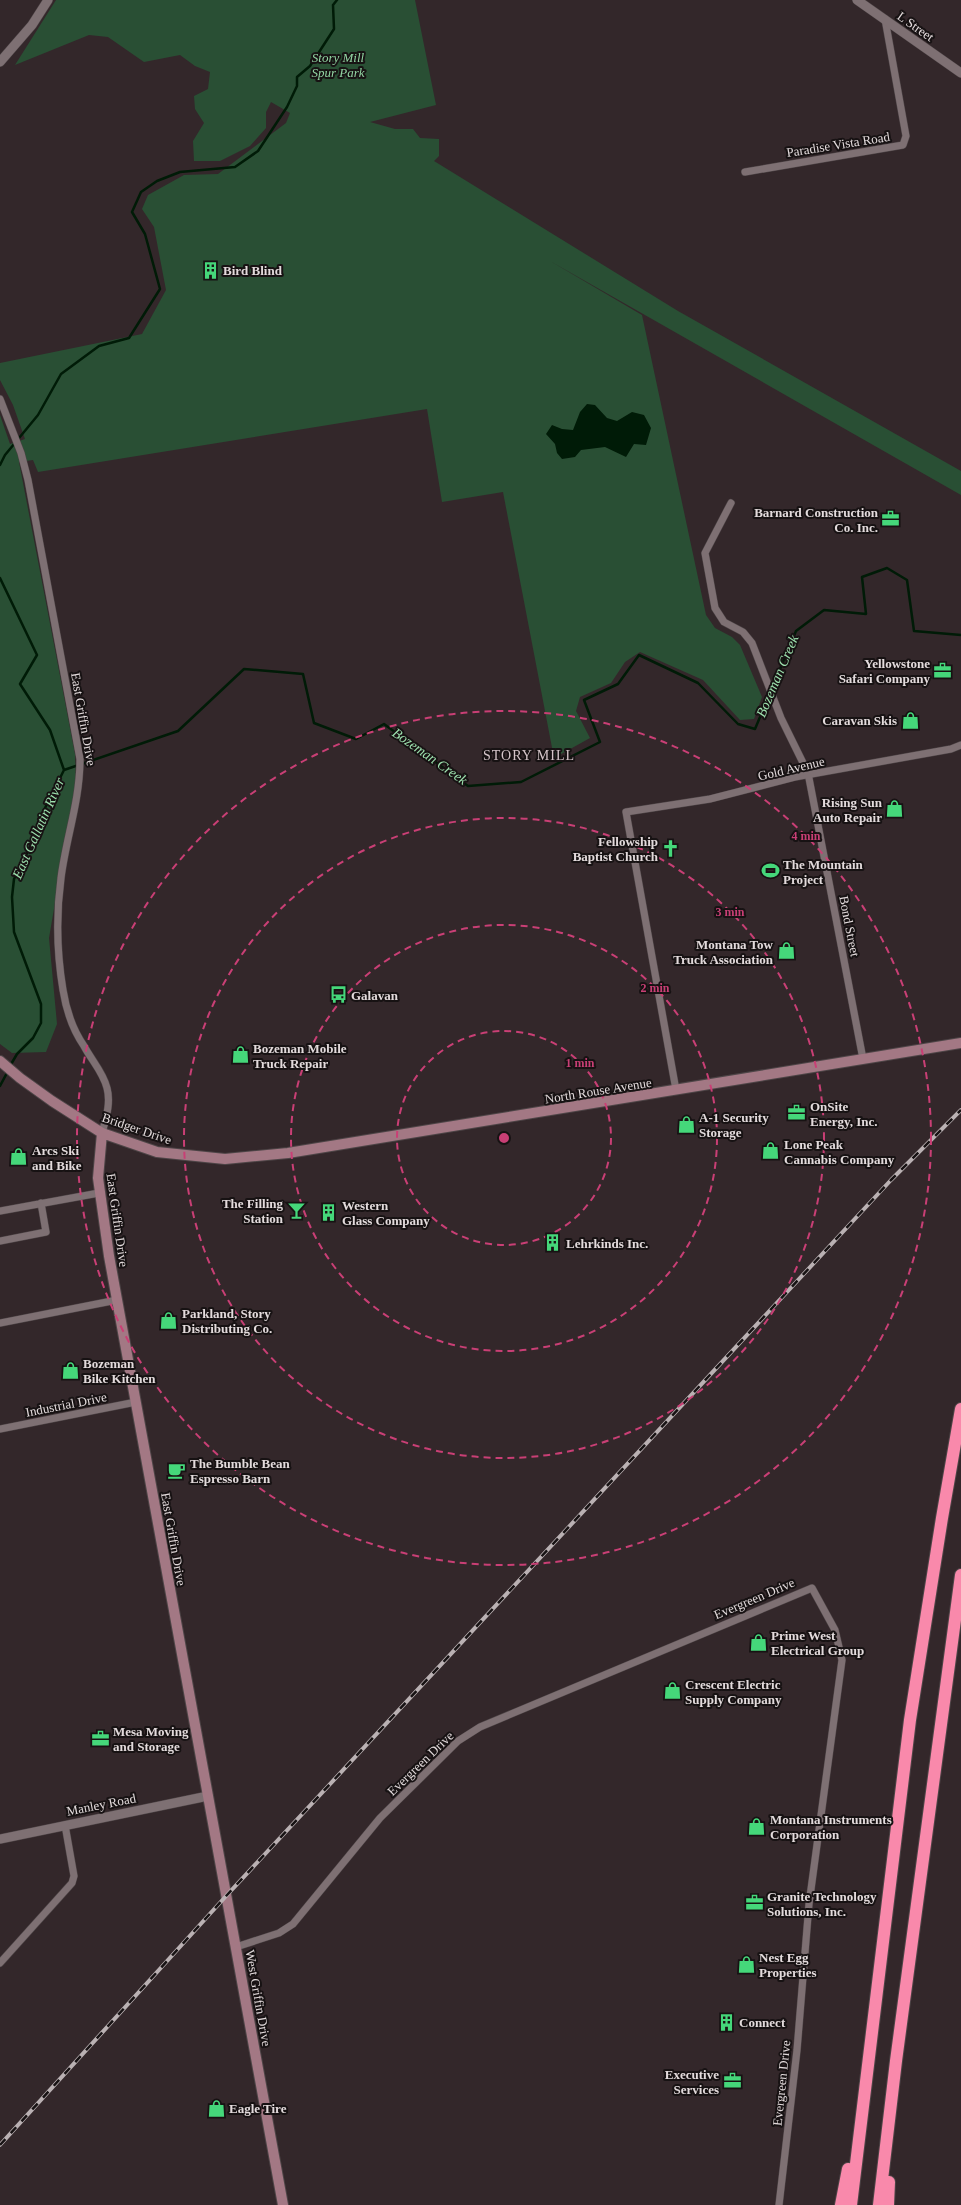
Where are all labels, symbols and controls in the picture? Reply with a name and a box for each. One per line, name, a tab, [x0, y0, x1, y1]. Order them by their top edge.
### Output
street label: L Street	[895, 8, 937, 45]
park label: Story Mill Spur Park	[311, 50, 365, 80]
street label: Paradise Vista Road	[785, 129, 891, 160]
building icon: Bird Blind	[200, 260, 220, 280]
place label: Bird Blind	[223, 263, 283, 278]
place label: Barnard Construction Co. Inc.	[754, 505, 879, 535]
office icon: Barnard Construction Co. Inc.	[881, 509, 901, 529]
water label: Bozeman Creek	[753, 632, 802, 720]
place label: Yellowstone Safari Company	[839, 656, 930, 686]
office icon: Yellowstone Safari Company	[933, 660, 953, 680]
street label: East Griffin Drive	[68, 671, 99, 767]
shop icon: Caravan Skis	[900, 710, 920, 730]
place label: Caravan Skis	[822, 713, 897, 728]
water label: Bozeman Creek	[389, 725, 471, 788]
district label: STORY MILL	[483, 748, 575, 763]
street label: Gold Avenue	[756, 753, 826, 783]
water label: East Gallatin River	[9, 775, 68, 882]
place label: Rising Sun Auto Repair	[813, 795, 883, 825]
shop icon: Rising Sun Auto Repair	[885, 799, 905, 819]
text: 4 min	[791, 829, 821, 843]
place label: Fellowship Baptist Church	[573, 834, 659, 864]
church icon: Fellowship Baptist Church	[661, 838, 681, 858]
place label: The Mountain Project	[783, 857, 864, 887]
sports icon: The Mountain Project	[760, 861, 780, 881]
street label: Bond Street	[836, 894, 863, 958]
text: 3 min	[715, 905, 745, 919]
place label: Montana Tow Truck Association	[673, 937, 774, 967]
shop icon: Montana Tow Truck Association	[776, 941, 796, 961]
text: 2 min	[640, 981, 670, 995]
bus stop icon: Galavan	[328, 985, 348, 1005]
place label: Galavan	[351, 988, 399, 1003]
place label: Bozeman Mobile Truck Repair	[253, 1041, 347, 1071]
shop icon: Bozeman Mobile Truck Repair	[230, 1045, 250, 1065]
text: 1 min	[565, 1056, 595, 1070]
street label: North Rouse Avenue	[544, 1075, 653, 1106]
place label: OnSite Energy, Inc.	[810, 1099, 878, 1129]
office icon: OnSite Energy, Inc.	[787, 1103, 807, 1123]
street label: Bridger Drive	[100, 1110, 174, 1147]
place label: A-1 Security Storage	[699, 1110, 769, 1140]
shop icon: A-1 Security Storage	[676, 1114, 696, 1134]
centre of rings	[497, 1131, 511, 1145]
place label: Lone Peak Cannabis Company	[784, 1137, 895, 1167]
shop icon: Lone Peak Cannabis Company	[761, 1141, 781, 1161]
place label: Arcs Ski and Bike	[32, 1143, 82, 1173]
shop icon: Arcs Ski and Bike	[9, 1147, 29, 1167]
street label: East Griffin Drive	[104, 1172, 132, 1268]
place label: The Filling Station	[222, 1196, 284, 1226]
place label: Western Glass Company	[342, 1198, 430, 1228]
bar icon: The Filling Station	[286, 1200, 306, 1220]
building icon: Western Glass Company	[319, 1202, 339, 1222]
building icon: Lehrkinds Inc.	[543, 1233, 563, 1253]
place label: Lehrkinds Inc.	[566, 1236, 648, 1251]
place label: Parkland, Story Distributing Co.	[182, 1306, 272, 1336]
shop icon: Parkland, Story Distributing Co.	[159, 1310, 179, 1330]
place label: Bozeman Bike Kitchen	[83, 1356, 156, 1386]
shop icon: Bozeman Bike Kitchen	[60, 1360, 80, 1380]
street label: Industrial Drive	[24, 1389, 108, 1420]
place label: The Bumble Bean Espresso Barn	[190, 1456, 290, 1486]
cafe icon: The Bumble Bean Espresso Barn	[167, 1460, 187, 1480]
street label: East Griffin Drive	[158, 1491, 189, 1587]
street label: Evergreen Drive	[712, 1575, 797, 1622]
place label: Prime West Electrical Group	[771, 1628, 864, 1658]
shop icon: Prime West Electrical Group	[748, 1632, 768, 1652]
place label: Crescent Electric Supply Company	[685, 1677, 782, 1707]
shop icon: Crescent Electric Supply Company	[662, 1681, 682, 1701]
place label: Mesa Moving and Storage	[113, 1724, 189, 1754]
office icon: Mesa Moving and Storage	[90, 1728, 110, 1748]
street label: Evergreen Drive	[384, 1728, 457, 1799]
street label: Manley Road	[65, 1790, 138, 1819]
place label: Montana Instruments Corporation	[770, 1812, 892, 1842]
shop icon: Montana Instruments Corporation	[747, 1816, 767, 1836]
place label: Granite Technology Solutions, Inc.	[767, 1889, 877, 1919]
office icon: Granite Technology Solutions, Inc.	[744, 1893, 764, 1913]
street label: West Griffin Drive	[243, 1949, 274, 2048]
place label: Nest Egg Properties	[759, 1950, 817, 1980]
shop icon: Nest Egg Properties	[736, 1954, 756, 1974]
building icon: Connect	[716, 2012, 736, 2032]
place label: Connect	[739, 2015, 786, 2030]
street label: Evergreen Drive	[770, 2039, 793, 2127]
place label: Executive Services	[665, 2067, 719, 2097]
office icon: Executive Services	[722, 2071, 742, 2091]
shop icon: Eagle Tire	[206, 2098, 226, 2118]
place label: Eagle Tire	[229, 2101, 287, 2116]

